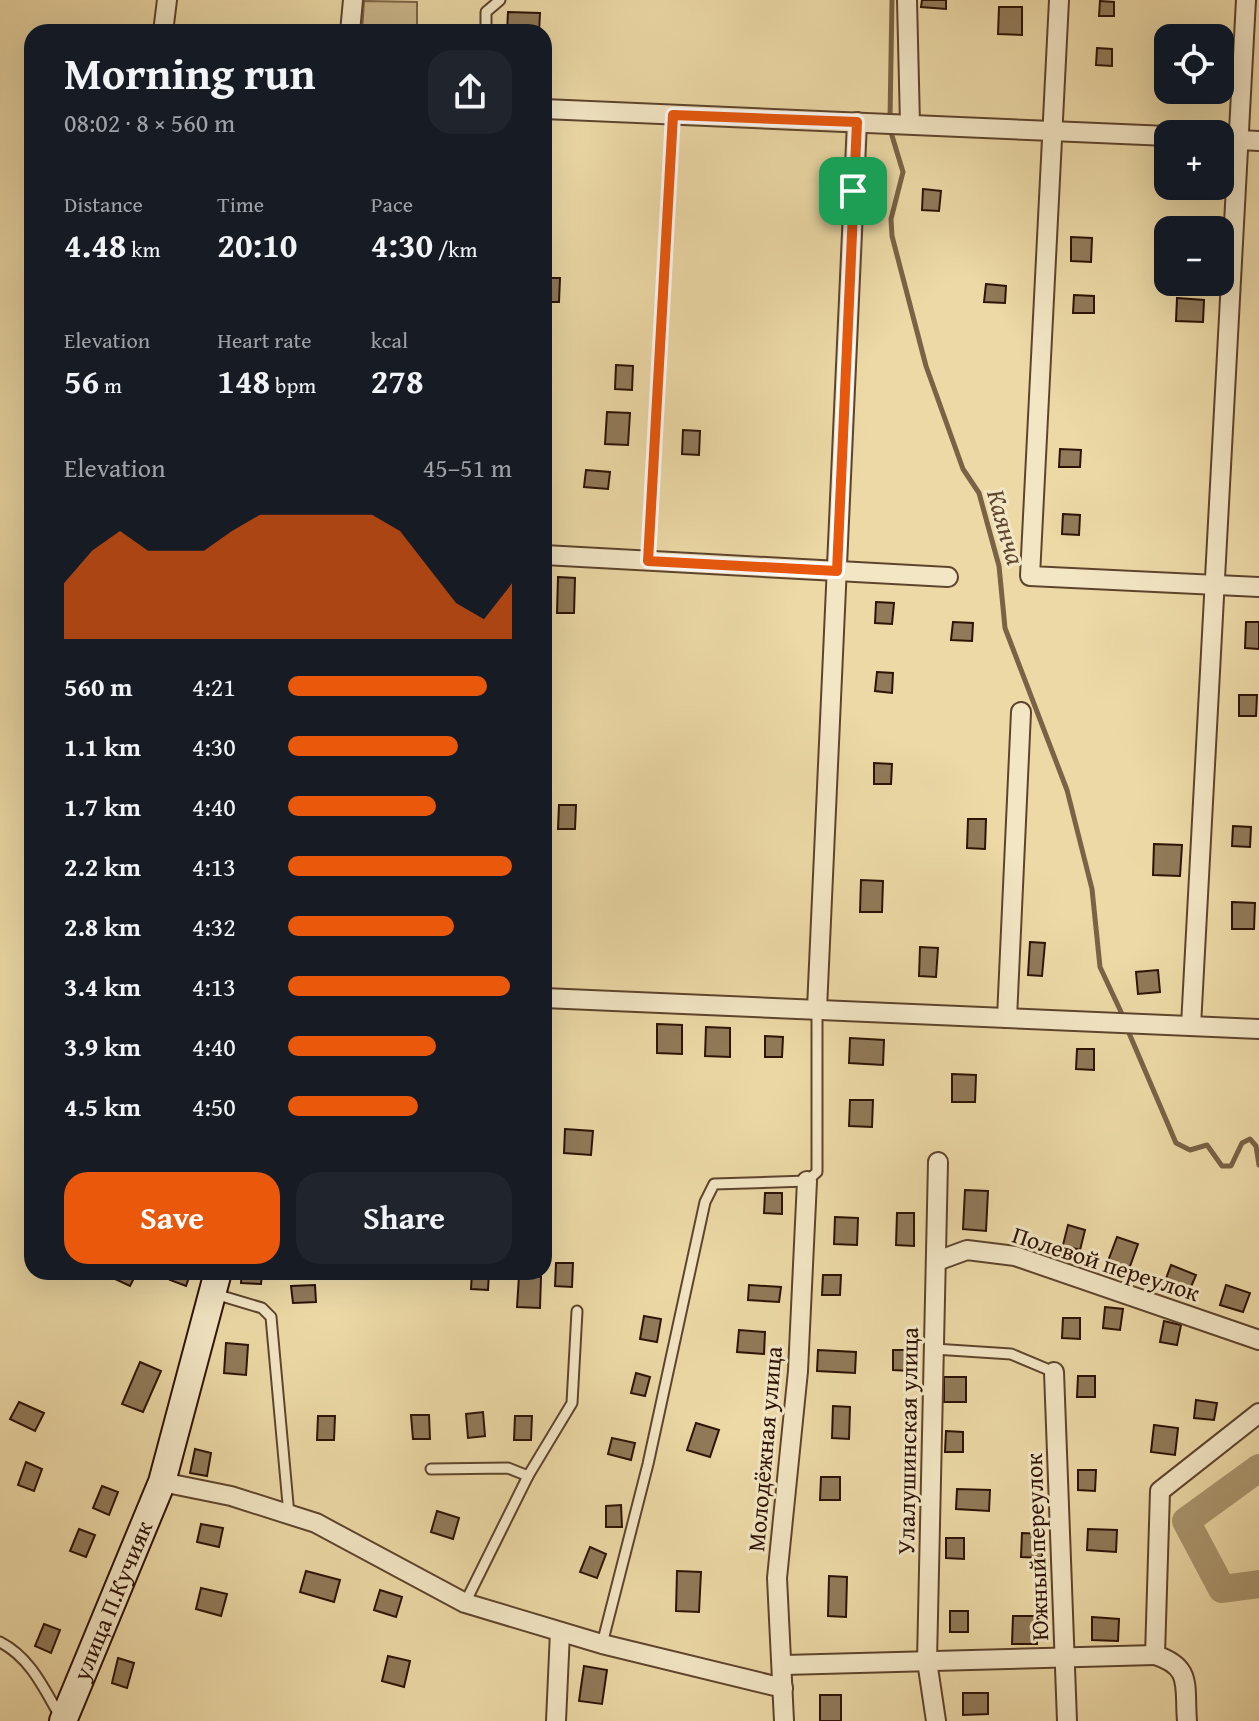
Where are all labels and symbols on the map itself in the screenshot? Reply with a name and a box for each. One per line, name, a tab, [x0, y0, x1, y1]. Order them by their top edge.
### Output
pin	[819, 157, 887, 225]
water label: Каянча	[977, 485, 1036, 569]
street label: Полевой переулок	[1008, 1217, 1205, 1310]
street label: Улалушинская улица	[888, 1326, 927, 1555]
street label: Молодёжная улица	[738, 1344, 791, 1553]
street label: Южный переулок	[1016, 1452, 1057, 1641]
street label: улица П.Кучияк	[63, 1515, 161, 1687]

